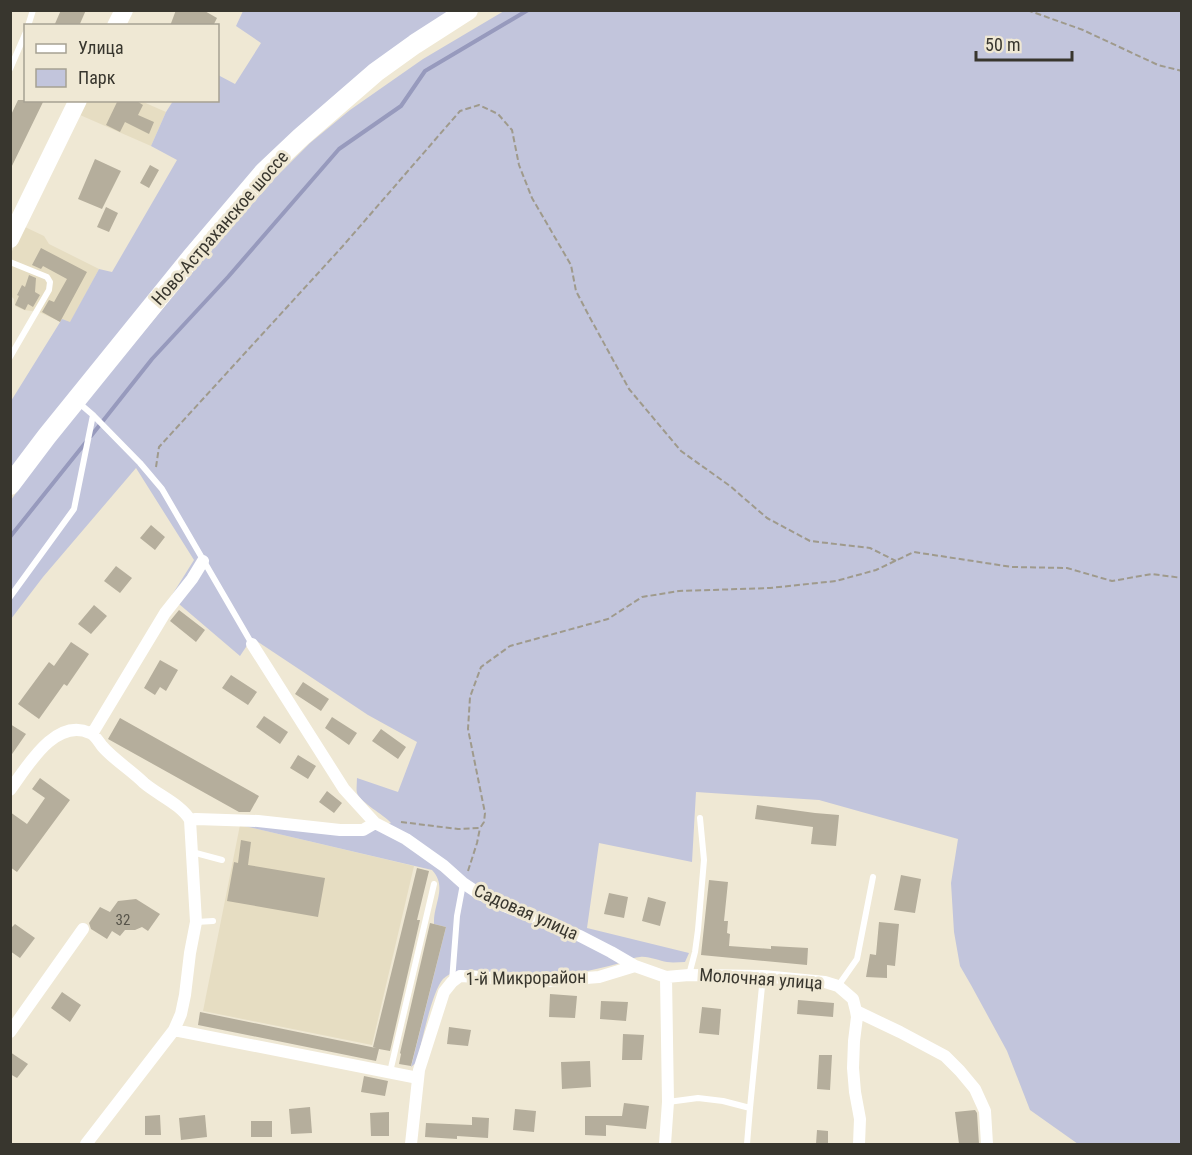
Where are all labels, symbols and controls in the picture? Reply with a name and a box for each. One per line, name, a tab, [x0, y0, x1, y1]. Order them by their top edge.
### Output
legend	[24, 24, 219, 102]
scale bar	[976, 24, 1072, 62]
text: 50 m	[985, 34, 1020, 55]
text: Улица	[78, 37, 124, 58]
text: Парк	[78, 67, 116, 88]
street label: Ново-Астраханское шоссе	[147, 146, 292, 309]
street label: Садовая улица	[471, 879, 581, 944]
house number: 32	[116, 911, 130, 929]
street label: Молочная улица	[699, 964, 823, 993]
street label: 1-й Микрорайон	[465, 966, 587, 989]

